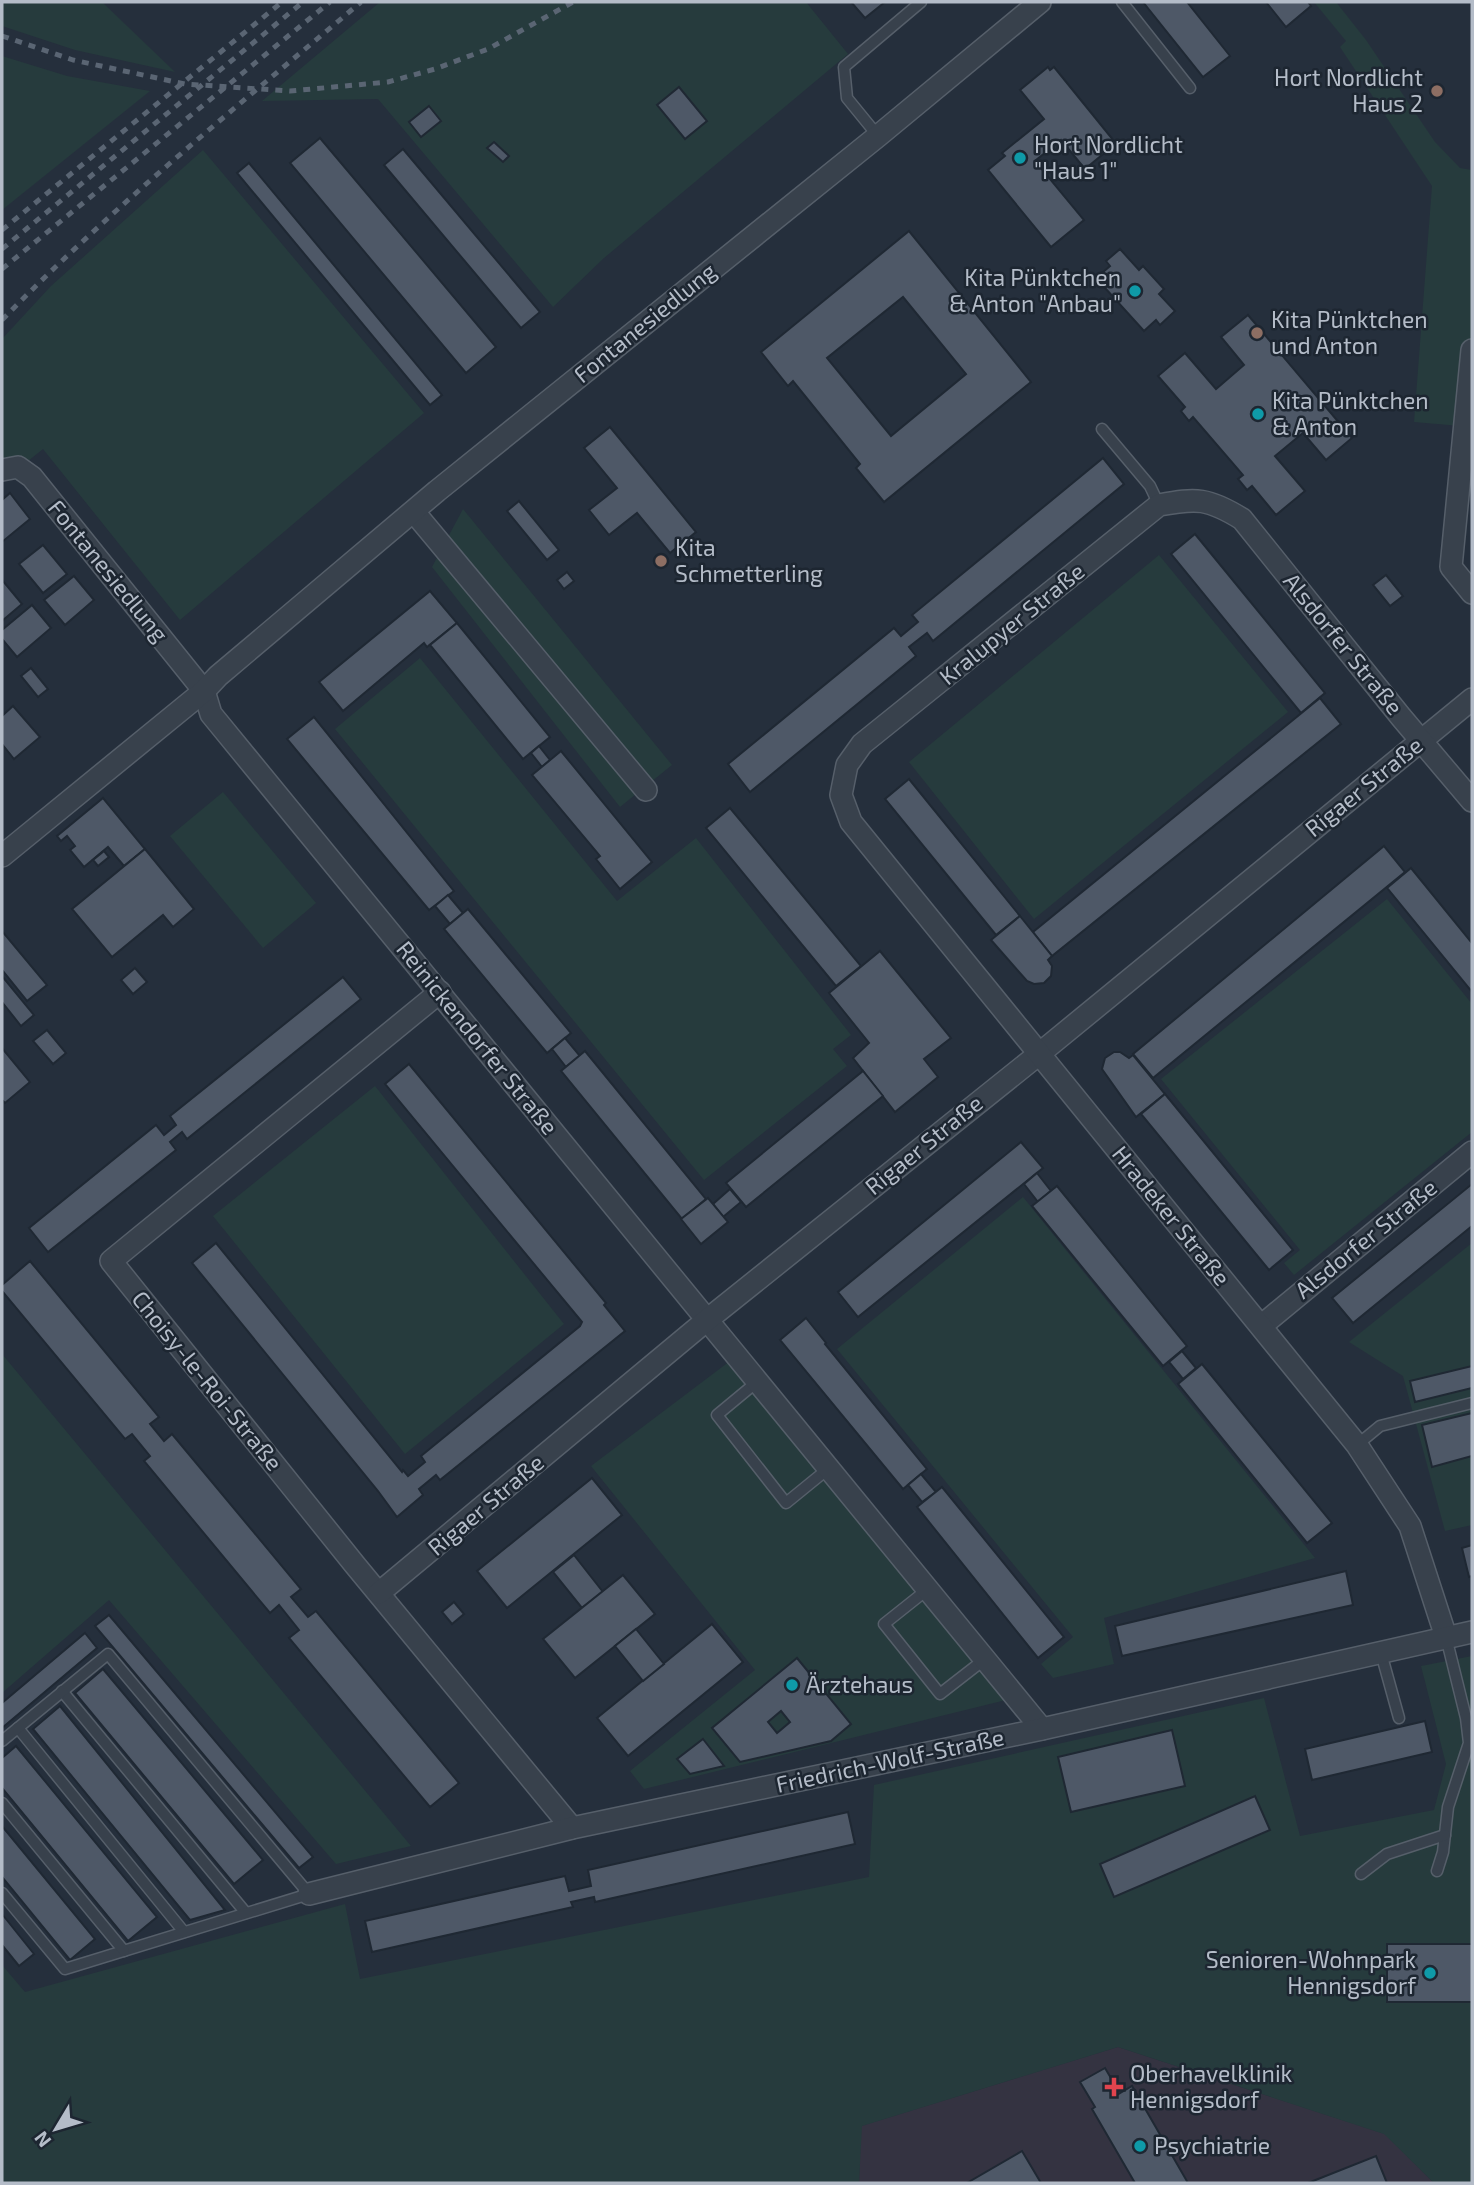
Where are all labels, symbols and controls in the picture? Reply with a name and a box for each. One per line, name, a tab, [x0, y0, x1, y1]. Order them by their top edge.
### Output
place label: Hort Nordlicht Haus 2	[1274, 63, 1423, 117]
marker: Hort Nordlicht Haus 2	[1429, 83, 1445, 99]
place label: Hort Nordlicht "Haus 1"	[1034, 130, 1183, 184]
marker: Hort Nordlicht "Haus 1"	[1012, 150, 1028, 166]
street label: Fontanesiedlung	[568, 256, 721, 388]
place label: Kita Pünktchen & Anton "Anbau"	[949, 263, 1121, 317]
marker: Kita Pünktchen & Anton "Anbau"	[1127, 283, 1143, 299]
place label: Kita Pünktchen und Anton	[1271, 305, 1428, 359]
marker: Kita Pünktchen und Anton	[1249, 325, 1265, 341]
place label: Kita Pünktchen & Anton	[1272, 386, 1429, 440]
marker: Kita Pünktchen & Anton	[1250, 406, 1266, 422]
street label: Fontanesiedlung	[43, 494, 175, 647]
place label: Kita Schmetterling	[675, 533, 823, 587]
marker: Kita Schmetterling	[653, 553, 669, 569]
street label: Kralupyer Straße	[933, 556, 1089, 690]
street label: Alsdorfer Straße	[1278, 567, 1410, 720]
street label: Rigaer Straße	[1299, 730, 1428, 842]
street label: Reinickendorfer Straße	[391, 935, 565, 1140]
street label: Rigaer Straße	[859, 1088, 988, 1200]
street label: Hradeker Straße	[1107, 1140, 1237, 1291]
street label: Alsdorfer Straße	[1289, 1172, 1442, 1304]
street label: Choisy-le-Roi-Straße	[127, 1285, 289, 1476]
street label: Rigaer Straße	[422, 1448, 549, 1561]
place label: Ärztehaus	[806, 1670, 913, 1698]
marker: Ärztehaus	[784, 1677, 800, 1693]
street label: Friedrich-Wolf-Straße	[773, 1722, 1006, 1798]
place label: Senioren-Wohnpark Hennigsdorf	[1206, 1945, 1417, 1999]
marker: Senioren-Wohnpark Hennigsdorf	[1422, 1965, 1438, 1981]
place label: Oberhavelklinik Hennigsdorf	[1130, 2059, 1293, 2113]
marker: Oberhavelklinik Hennigsdorf	[1104, 2077, 1124, 2097]
north arrow	[21, 2094, 91, 2164]
text: N	[29, 2127, 55, 2152]
place label: Psychiatrie	[1154, 2131, 1270, 2159]
marker: Psychiatrie	[1132, 2138, 1148, 2154]

